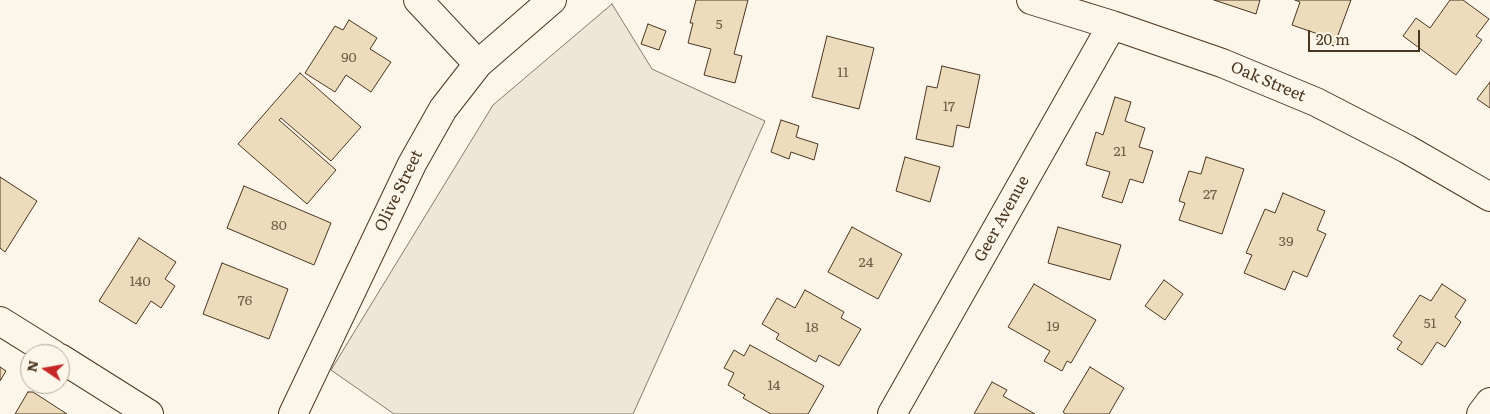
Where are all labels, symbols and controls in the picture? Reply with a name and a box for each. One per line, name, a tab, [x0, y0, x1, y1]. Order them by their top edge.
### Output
house number: 5	[715, 17, 723, 33]
scale bar	[1310, 20, 1422, 52]
text: 20 m	[1316, 27, 1350, 50]
house number: 90	[341, 50, 357, 66]
street label: Oak Street	[1228, 58, 1308, 106]
house number: 11	[837, 65, 849, 81]
house number: 17	[943, 99, 955, 115]
house number: 21	[1114, 144, 1126, 160]
street label: Olive Street	[371, 147, 427, 235]
street label: Geer Avenue	[970, 173, 1034, 265]
house number: 27	[1203, 187, 1217, 203]
house number: 80	[271, 218, 287, 234]
house number: 39	[1279, 234, 1293, 250]
house number: 24	[859, 255, 873, 271]
house number: 140	[130, 274, 150, 290]
house number: 76	[238, 293, 252, 309]
house number: 51	[1424, 316, 1436, 332]
house number: 19	[1046, 319, 1060, 335]
house number: 18	[805, 320, 819, 336]
north arrow	[20, 344, 70, 394]
text: N	[20, 358, 42, 374]
house number: 14	[768, 378, 780, 394]

